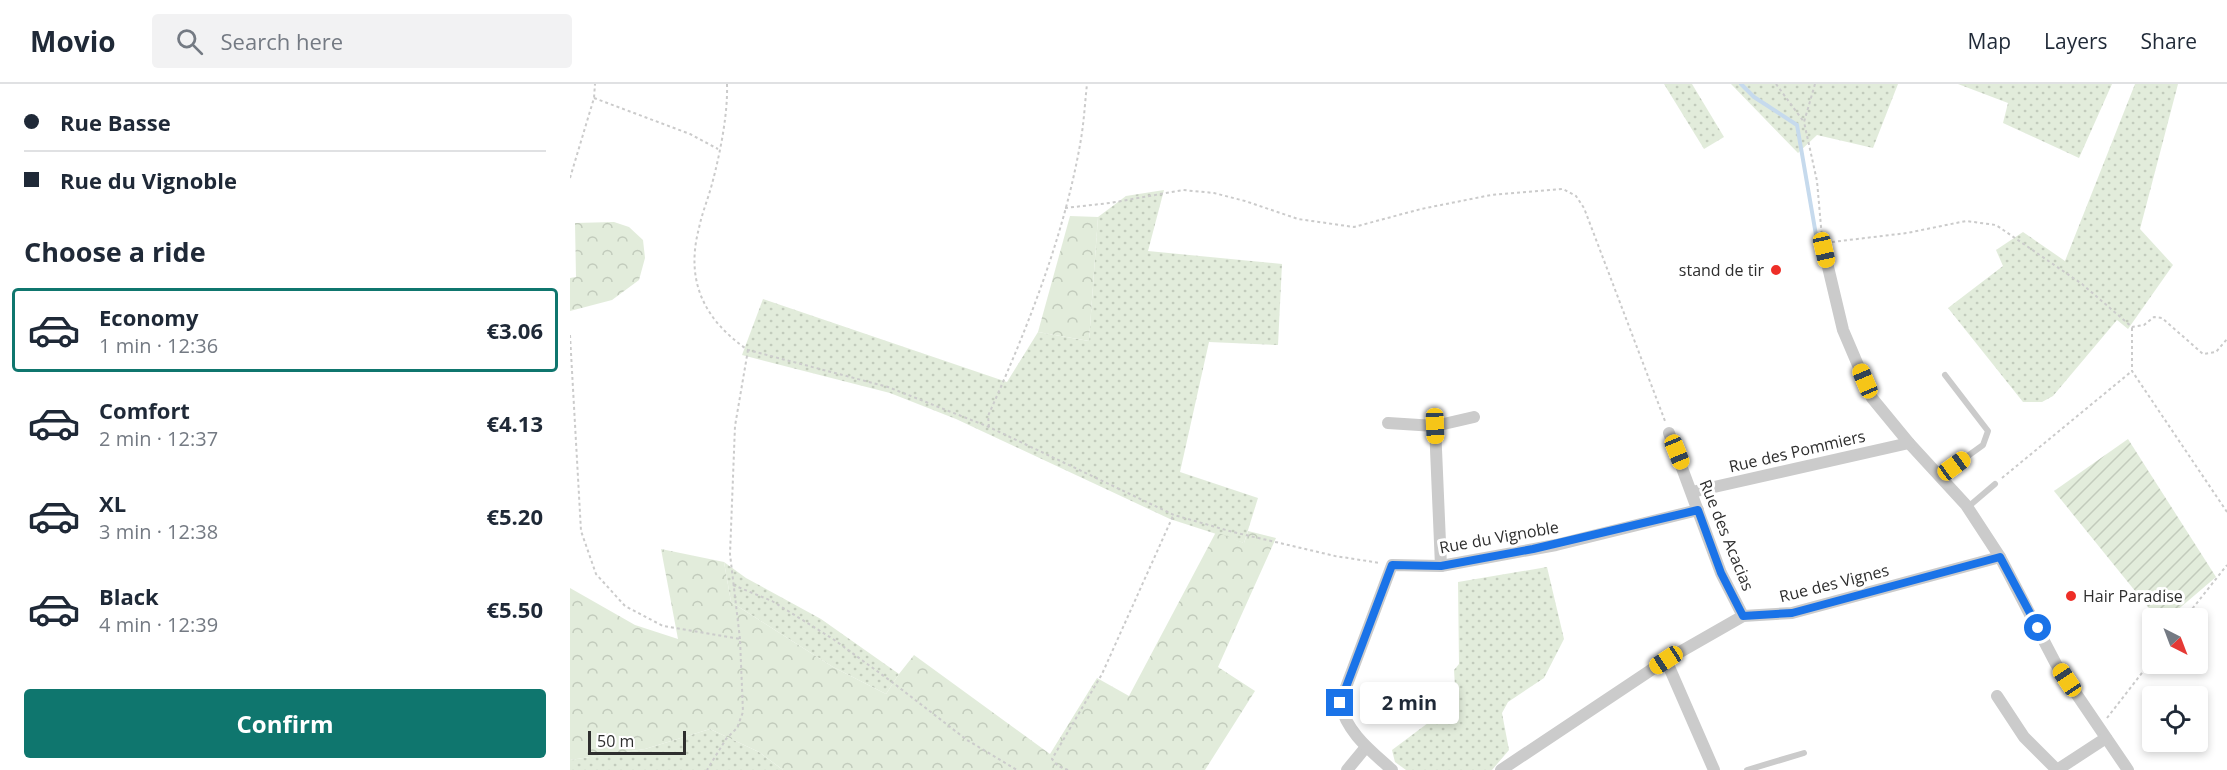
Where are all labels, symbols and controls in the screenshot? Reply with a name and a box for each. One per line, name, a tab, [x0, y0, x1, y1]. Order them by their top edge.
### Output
search box	[152, 14, 572, 68]
text: Movio	[30, 22, 116, 60]
icon: search	[173, 25, 206, 58]
text: Search here	[221, 26, 343, 56]
text: Map	[1968, 27, 2011, 55]
text: Layers	[2044, 27, 2108, 55]
text: Share	[2141, 27, 2197, 55]
text: Rue Basse	[60, 107, 171, 137]
text: Rue du Vignoble	[60, 165, 237, 195]
car	[1811, 230, 1837, 270]
text: Choose a ride	[24, 233, 206, 270]
place label: stand de tir	[1679, 259, 1764, 281]
marker: stand de tir	[1769, 263, 1783, 277]
text: Economy	[99, 302, 198, 332]
icon: car	[27, 303, 81, 357]
text: €3.06	[486, 315, 543, 345]
text: 1 min · 12:36	[99, 332, 218, 359]
car	[1850, 361, 1880, 401]
text: Comfort	[99, 395, 190, 425]
icon: car	[27, 396, 81, 450]
text: €4.13	[486, 408, 543, 438]
car	[1425, 408, 1445, 444]
text: 2 min · 12:37	[99, 425, 218, 452]
street label: Rue des Pommiers	[1727, 425, 1867, 477]
car	[1662, 432, 1692, 472]
car	[1934, 448, 1974, 484]
street label: Rue des Acacias	[1695, 476, 1759, 594]
text: XL	[99, 488, 126, 518]
icon: car	[27, 489, 81, 543]
text: €5.20	[486, 501, 543, 531]
street label: Rue du Vignoble	[1437, 516, 1561, 558]
text: 3 min · 12:38	[99, 518, 218, 545]
street label: Rue des Vignes	[1777, 559, 1891, 607]
text: Black	[99, 581, 159, 611]
icon: car	[27, 582, 81, 636]
place label: Hair Paradise	[2083, 585, 2183, 607]
marker: Hair Paradise	[2064, 589, 2078, 603]
text: €5.50	[486, 594, 543, 624]
north arrow	[2142, 608, 2208, 674]
map controls	[2142, 608, 2208, 752]
text: 4 min · 12:39	[99, 611, 218, 638]
route start	[2024, 614, 2051, 641]
car	[1646, 643, 1686, 677]
car	[2049, 660, 2085, 700]
callout: 2 min	[1361, 682, 1460, 724]
button: locate	[2142, 686, 2208, 752]
button: Confirm	[24, 689, 546, 758]
route end	[1326, 689, 1353, 716]
text: 2 min	[1382, 689, 1437, 716]
scale bar	[588, 728, 686, 756]
text: 50 m	[597, 730, 634, 752]

